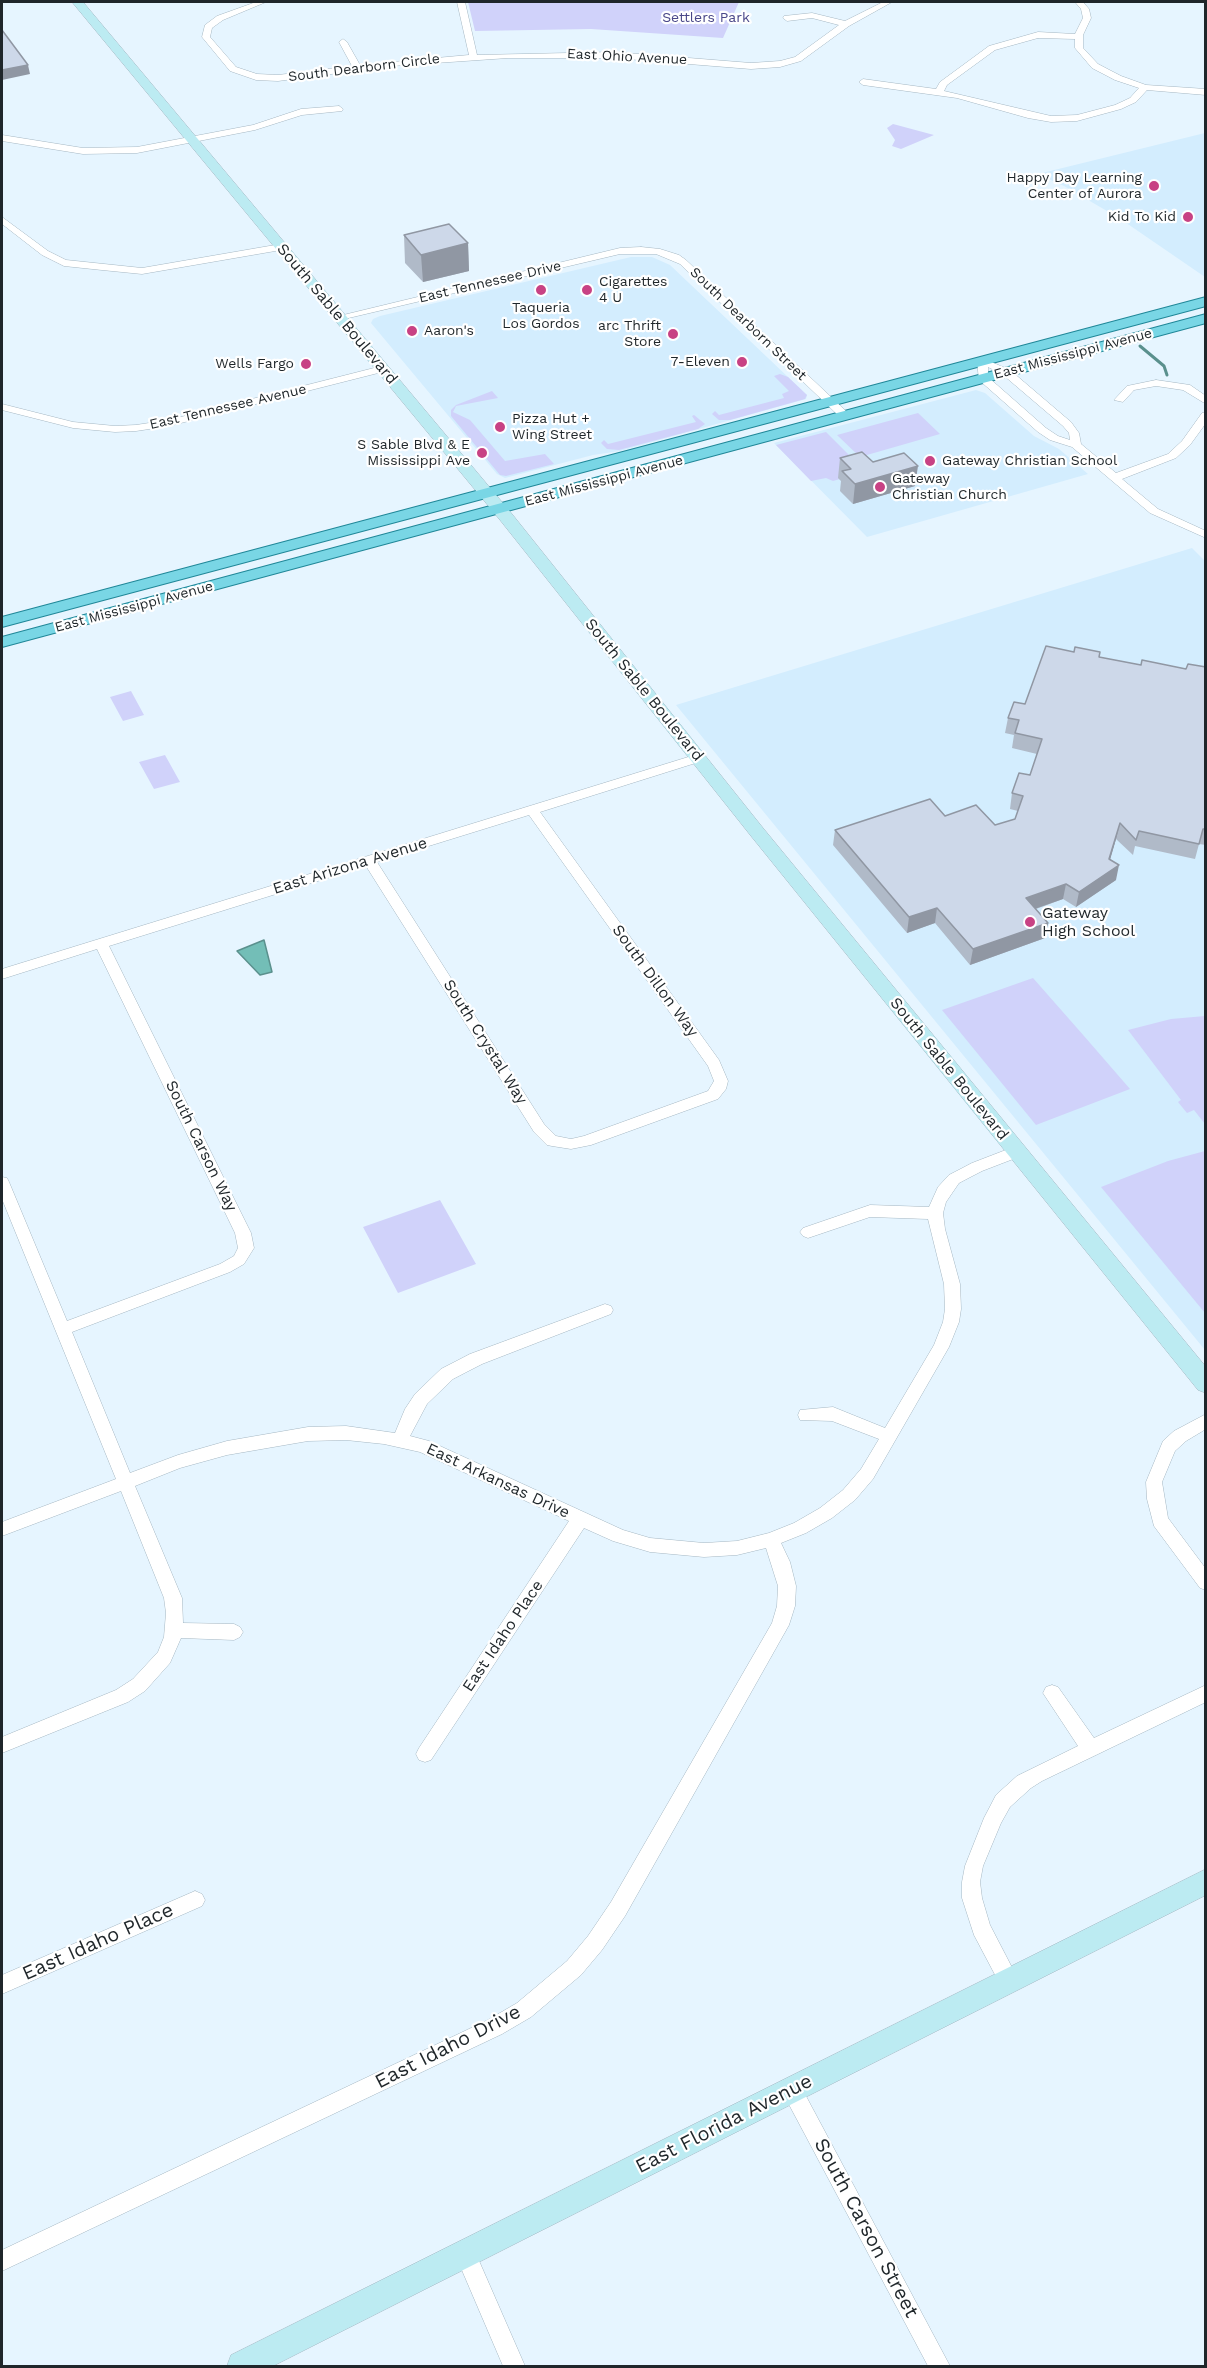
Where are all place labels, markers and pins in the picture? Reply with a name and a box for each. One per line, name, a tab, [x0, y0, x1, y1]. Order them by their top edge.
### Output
place label: Happy Day Learning Center of Aurora	[1007, 170, 1142, 202]
marker: Happy Day Learning Center of Aurora	[1147, 179, 1161, 193]
place label: Kid To Kid	[1108, 209, 1176, 225]
marker: Kid To Kid	[1181, 210, 1195, 224]
place label: Cigarettes 4 U	[599, 274, 667, 306]
marker: Taqueria Los Gordos	[534, 283, 548, 297]
marker: Cigarettes 4 U	[580, 283, 594, 297]
place label: Taqueria Los Gordos	[502, 300, 580, 332]
place label: arc Thrift Store	[598, 318, 661, 350]
place label: Aaron's	[424, 323, 474, 339]
marker: Aaron's	[405, 324, 419, 338]
marker: arc Thrift Store	[666, 327, 680, 341]
place label: 7-Eleven	[671, 354, 730, 370]
marker: 7-Eleven	[735, 355, 749, 369]
place label: Wells Fargo	[215, 356, 294, 372]
marker: Wells Fargo	[299, 357, 313, 371]
place label: Pizza Hut + Wing Street	[512, 411, 592, 443]
marker: Pizza Hut + Wing Street	[493, 420, 507, 434]
place label: S Sable Blvd & E Mississippi Ave	[357, 437, 470, 470]
marker: S Sable Blvd & E Mississippi Ave	[475, 446, 489, 460]
place label: Gateway Christian School	[942, 453, 1117, 469]
marker: Gateway Christian School	[923, 454, 937, 468]
place label: Gateway Christian Church	[892, 471, 1007, 503]
marker: Gateway Christian Church	[873, 480, 887, 494]
place label: Gateway High School	[1042, 903, 1135, 941]
marker: Gateway High School	[1023, 915, 1037, 929]

